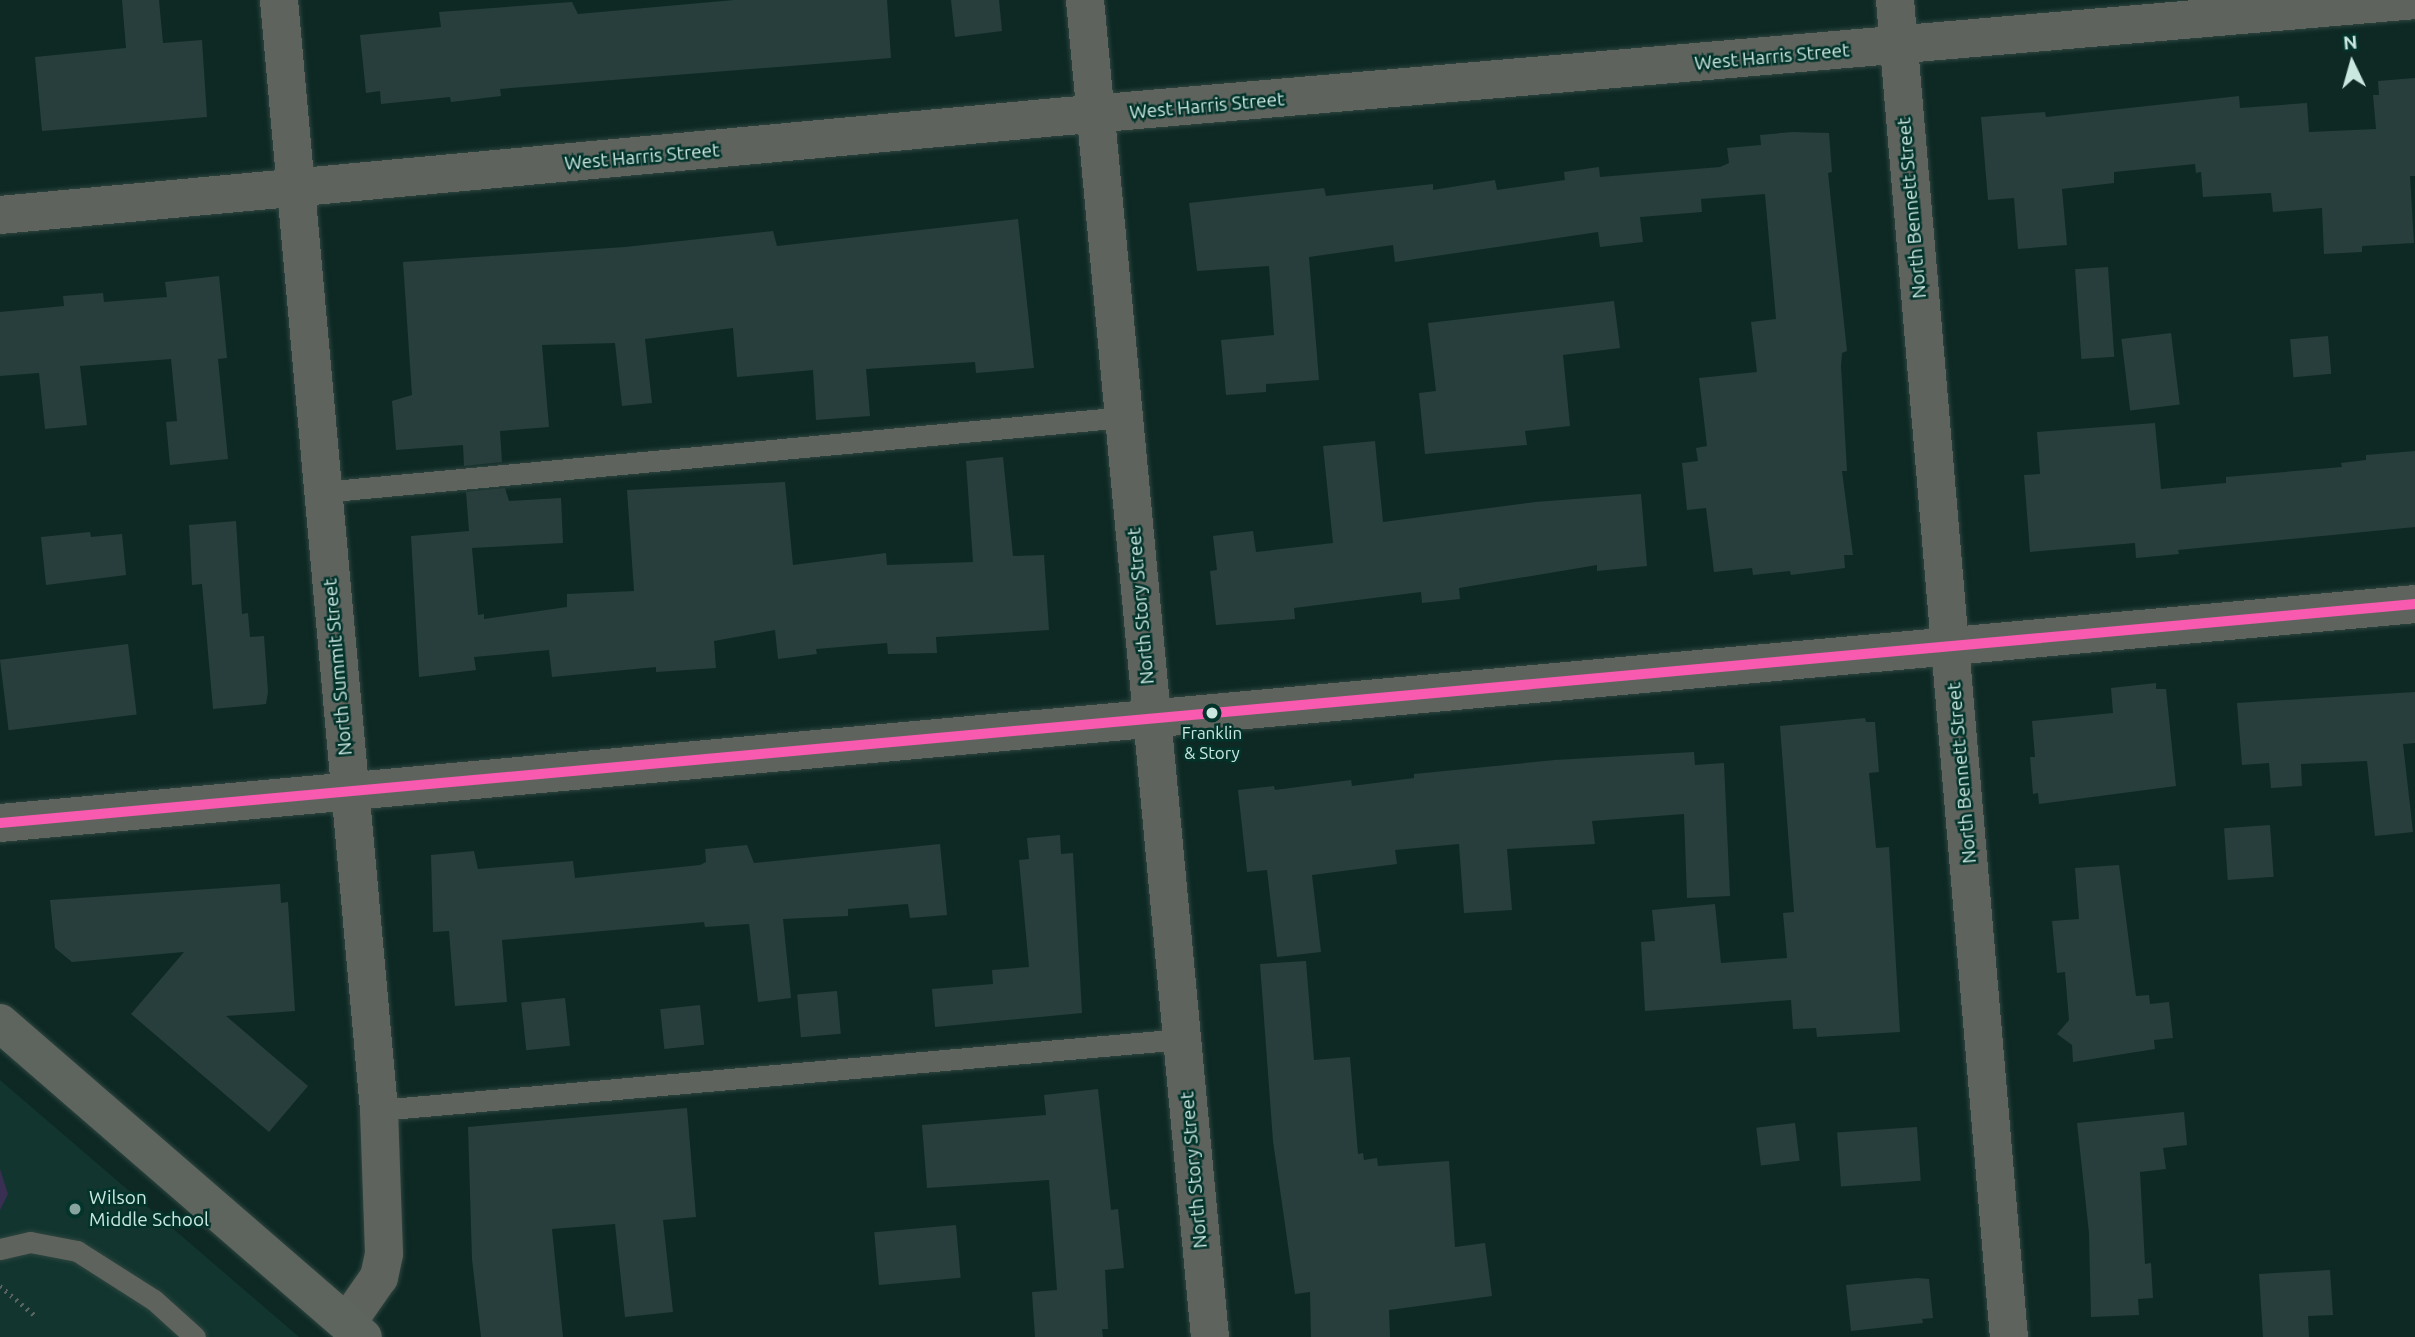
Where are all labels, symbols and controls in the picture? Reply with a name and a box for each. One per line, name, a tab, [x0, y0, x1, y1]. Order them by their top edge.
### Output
north arrow	[2317, 28, 2387, 98]
text: N	[2342, 31, 2358, 54]
street label: West Harris Street	[1694, 39, 1850, 75]
street label: West Harris Street	[1129, 88, 1285, 124]
street label: North Bennett Street	[1893, 117, 1931, 299]
street label: West Harris Street	[564, 139, 720, 175]
street label: North Story Street	[1123, 527, 1159, 685]
street label: North Summit Street	[319, 578, 357, 756]
street label: North Bennett Street	[1943, 682, 1981, 864]
marker: Franklin & Story	[1205, 706, 1219, 720]
place label: Franklin & Story	[1182, 723, 1242, 763]
street label: North Story Street	[1176, 1091, 1212, 1249]
place label: Wilson Middle School	[89, 1187, 209, 1231]
marker: Wilson Middle School	[67, 1201, 83, 1217]

